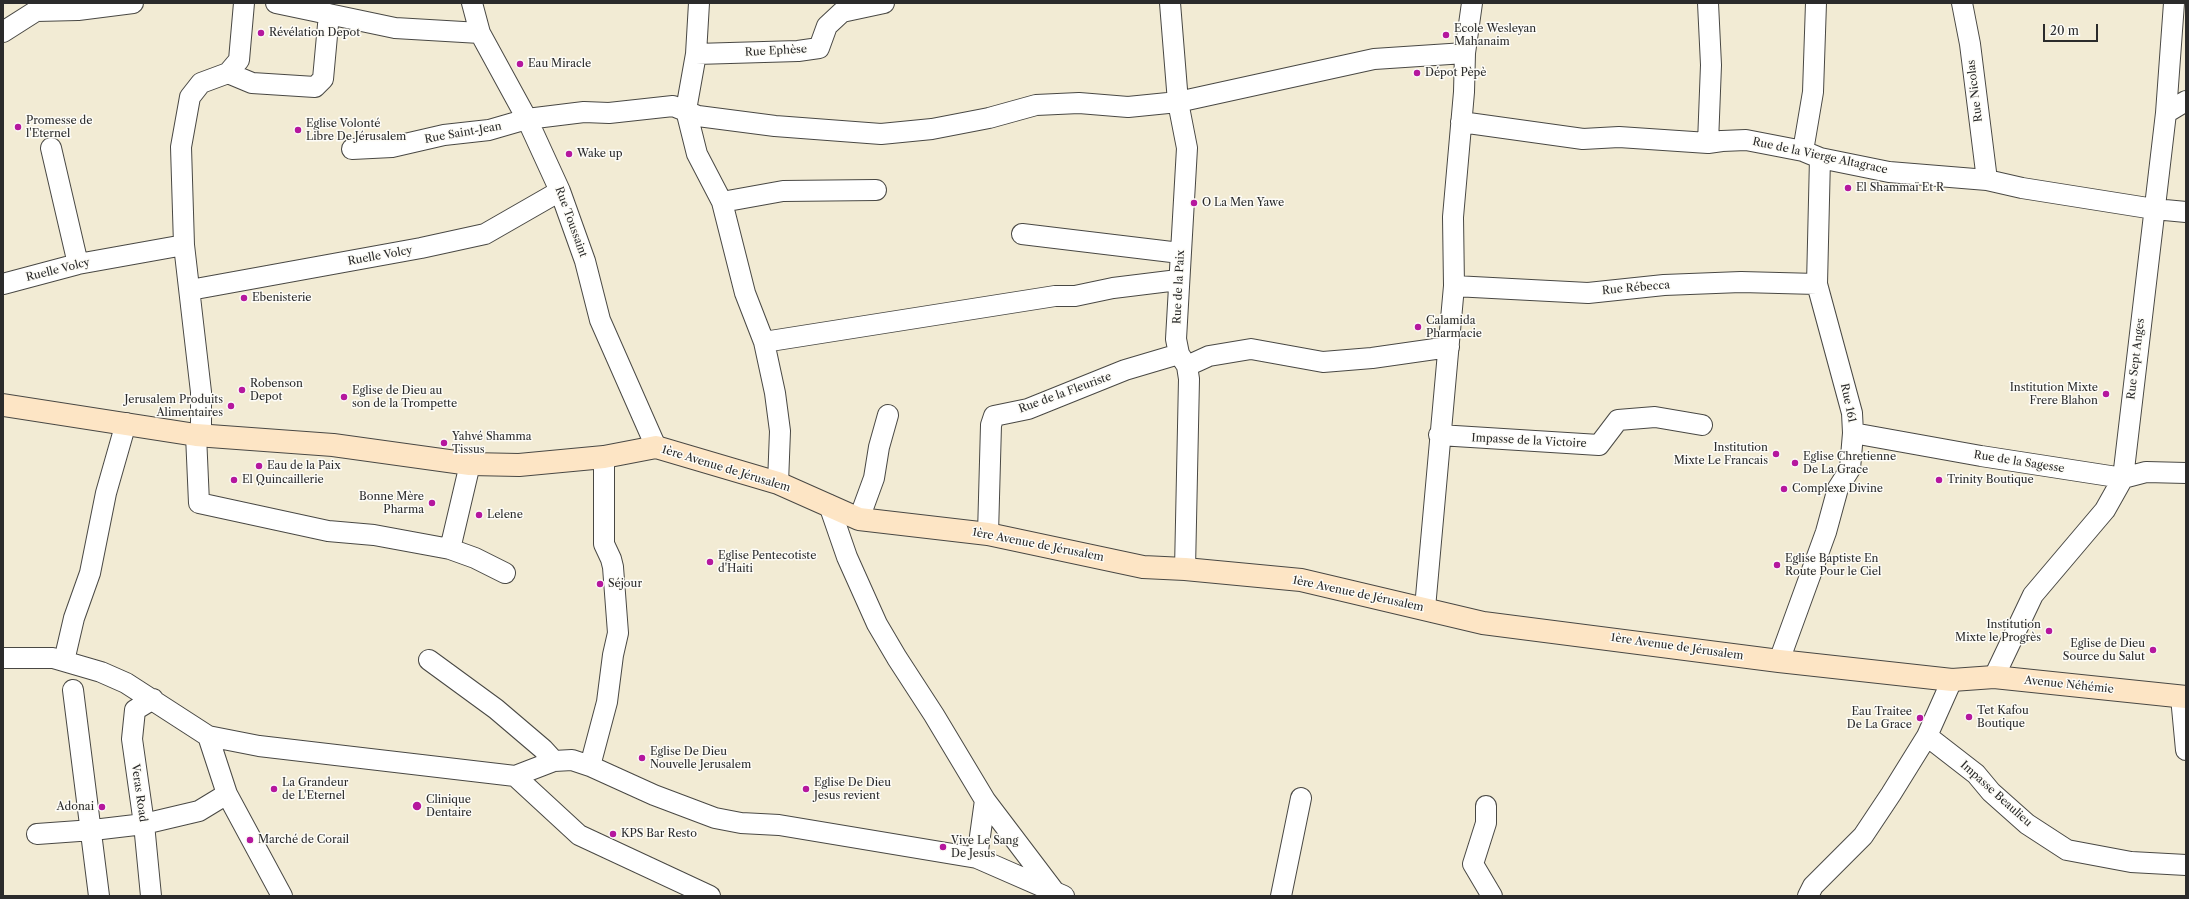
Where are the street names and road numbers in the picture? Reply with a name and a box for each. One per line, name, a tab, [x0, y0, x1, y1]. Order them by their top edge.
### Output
street label: Rue Ephèse	[745, 43, 807, 59]
street label: Rue Nicolas	[1965, 59, 1985, 123]
street label: Rue Saint-Jean	[423, 120, 503, 146]
street label: Rue de la Vierge Altagrace	[1751, 135, 1889, 177]
street label: Rue Toussaint	[552, 185, 590, 259]
street label: Ruelle Volcy	[347, 244, 413, 268]
street label: Rue de la Paix	[1170, 250, 1188, 324]
street label: Ruelle Volcy	[25, 256, 91, 284]
street label: Rue Rébecca	[1601, 278, 1671, 298]
street label: Rue Sept Anges	[2124, 318, 2148, 400]
street label: Rue de la Fleuriste	[1017, 370, 1113, 416]
street label: Rue 161	[1837, 382, 1859, 424]
street label: Impasse de la Victoire	[1471, 431, 1587, 451]
street label: 1ère Avenue de Jérusalem	[660, 443, 792, 495]
street label: Rue de la Sagesse	[1973, 448, 2065, 476]
street label: 1ère Avenue de Jérusalem	[971, 526, 1105, 564]
street label: 1ère Avenue de Jérusalem	[1291, 574, 1425, 614]
street label: 1ère Avenue de Jérusalem	[1610, 631, 1744, 663]
street label: Avenue Néhémie	[2024, 674, 2114, 696]
street label: Impasse Beaulieu	[1958, 758, 2034, 830]
street label: Veras Road	[128, 763, 150, 823]

